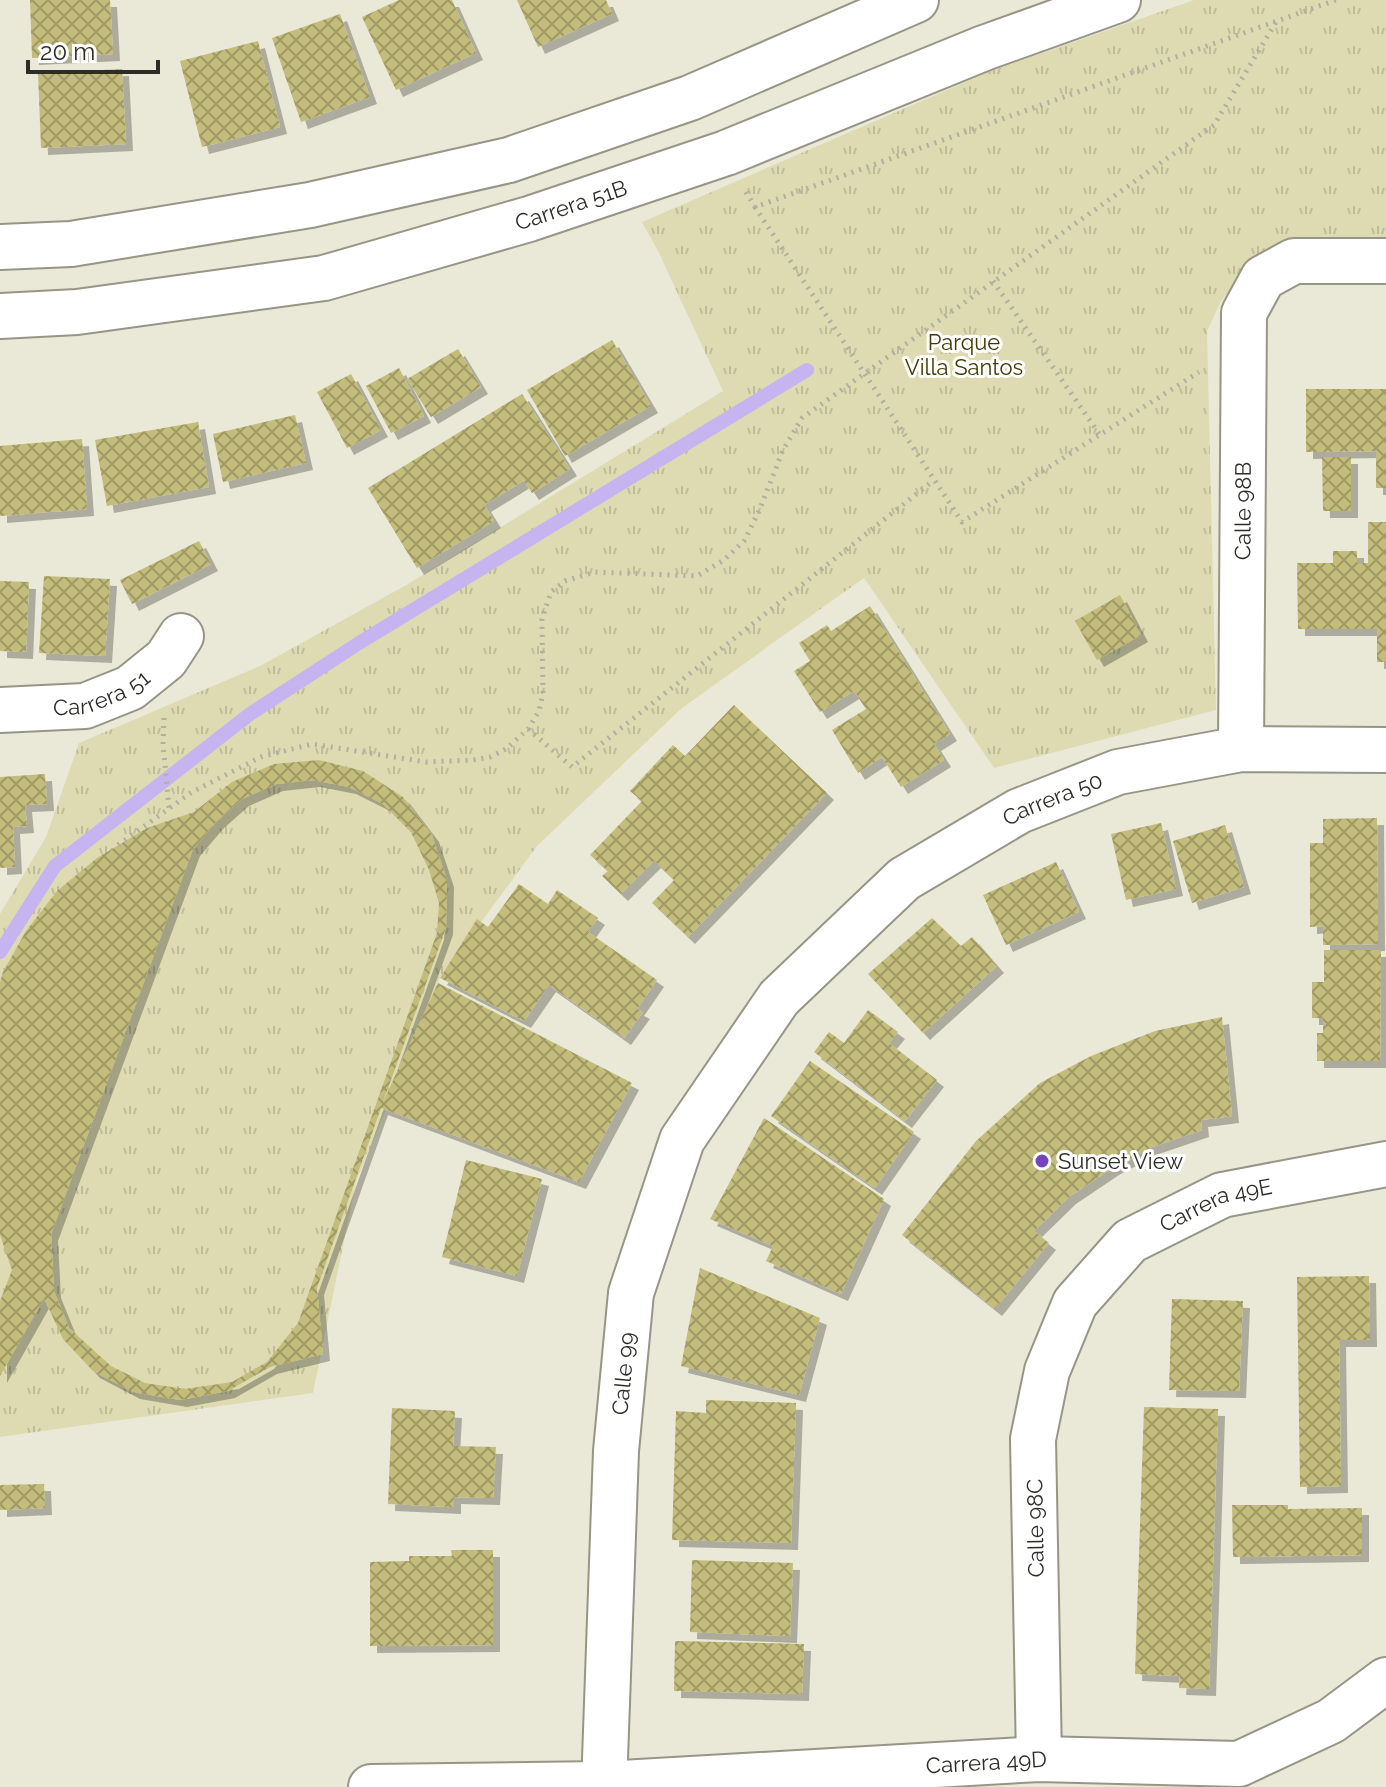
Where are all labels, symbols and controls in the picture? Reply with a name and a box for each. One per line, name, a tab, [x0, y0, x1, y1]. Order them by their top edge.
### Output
scale bar	[28, 24, 158, 74]
text: 20 m	[40, 37, 95, 66]
street label: Carrera 51B	[512, 174, 630, 235]
park label: Parque Villa Santos	[905, 329, 1023, 380]
street label: Calle 98B	[1229, 462, 1256, 560]
street label: Carrera 51	[52, 664, 155, 720]
street label: Carrera 50	[997, 766, 1106, 831]
place label: Sunset View	[1058, 1148, 1183, 1174]
marker: Sunset View	[1033, 1152, 1051, 1170]
street label: Carrera 49E	[1155, 1173, 1274, 1237]
street label: Calle 99	[606, 1331, 640, 1416]
street label: Calle 98C	[1021, 1478, 1049, 1578]
street label: Carrera 49D	[925, 1746, 1048, 1778]

